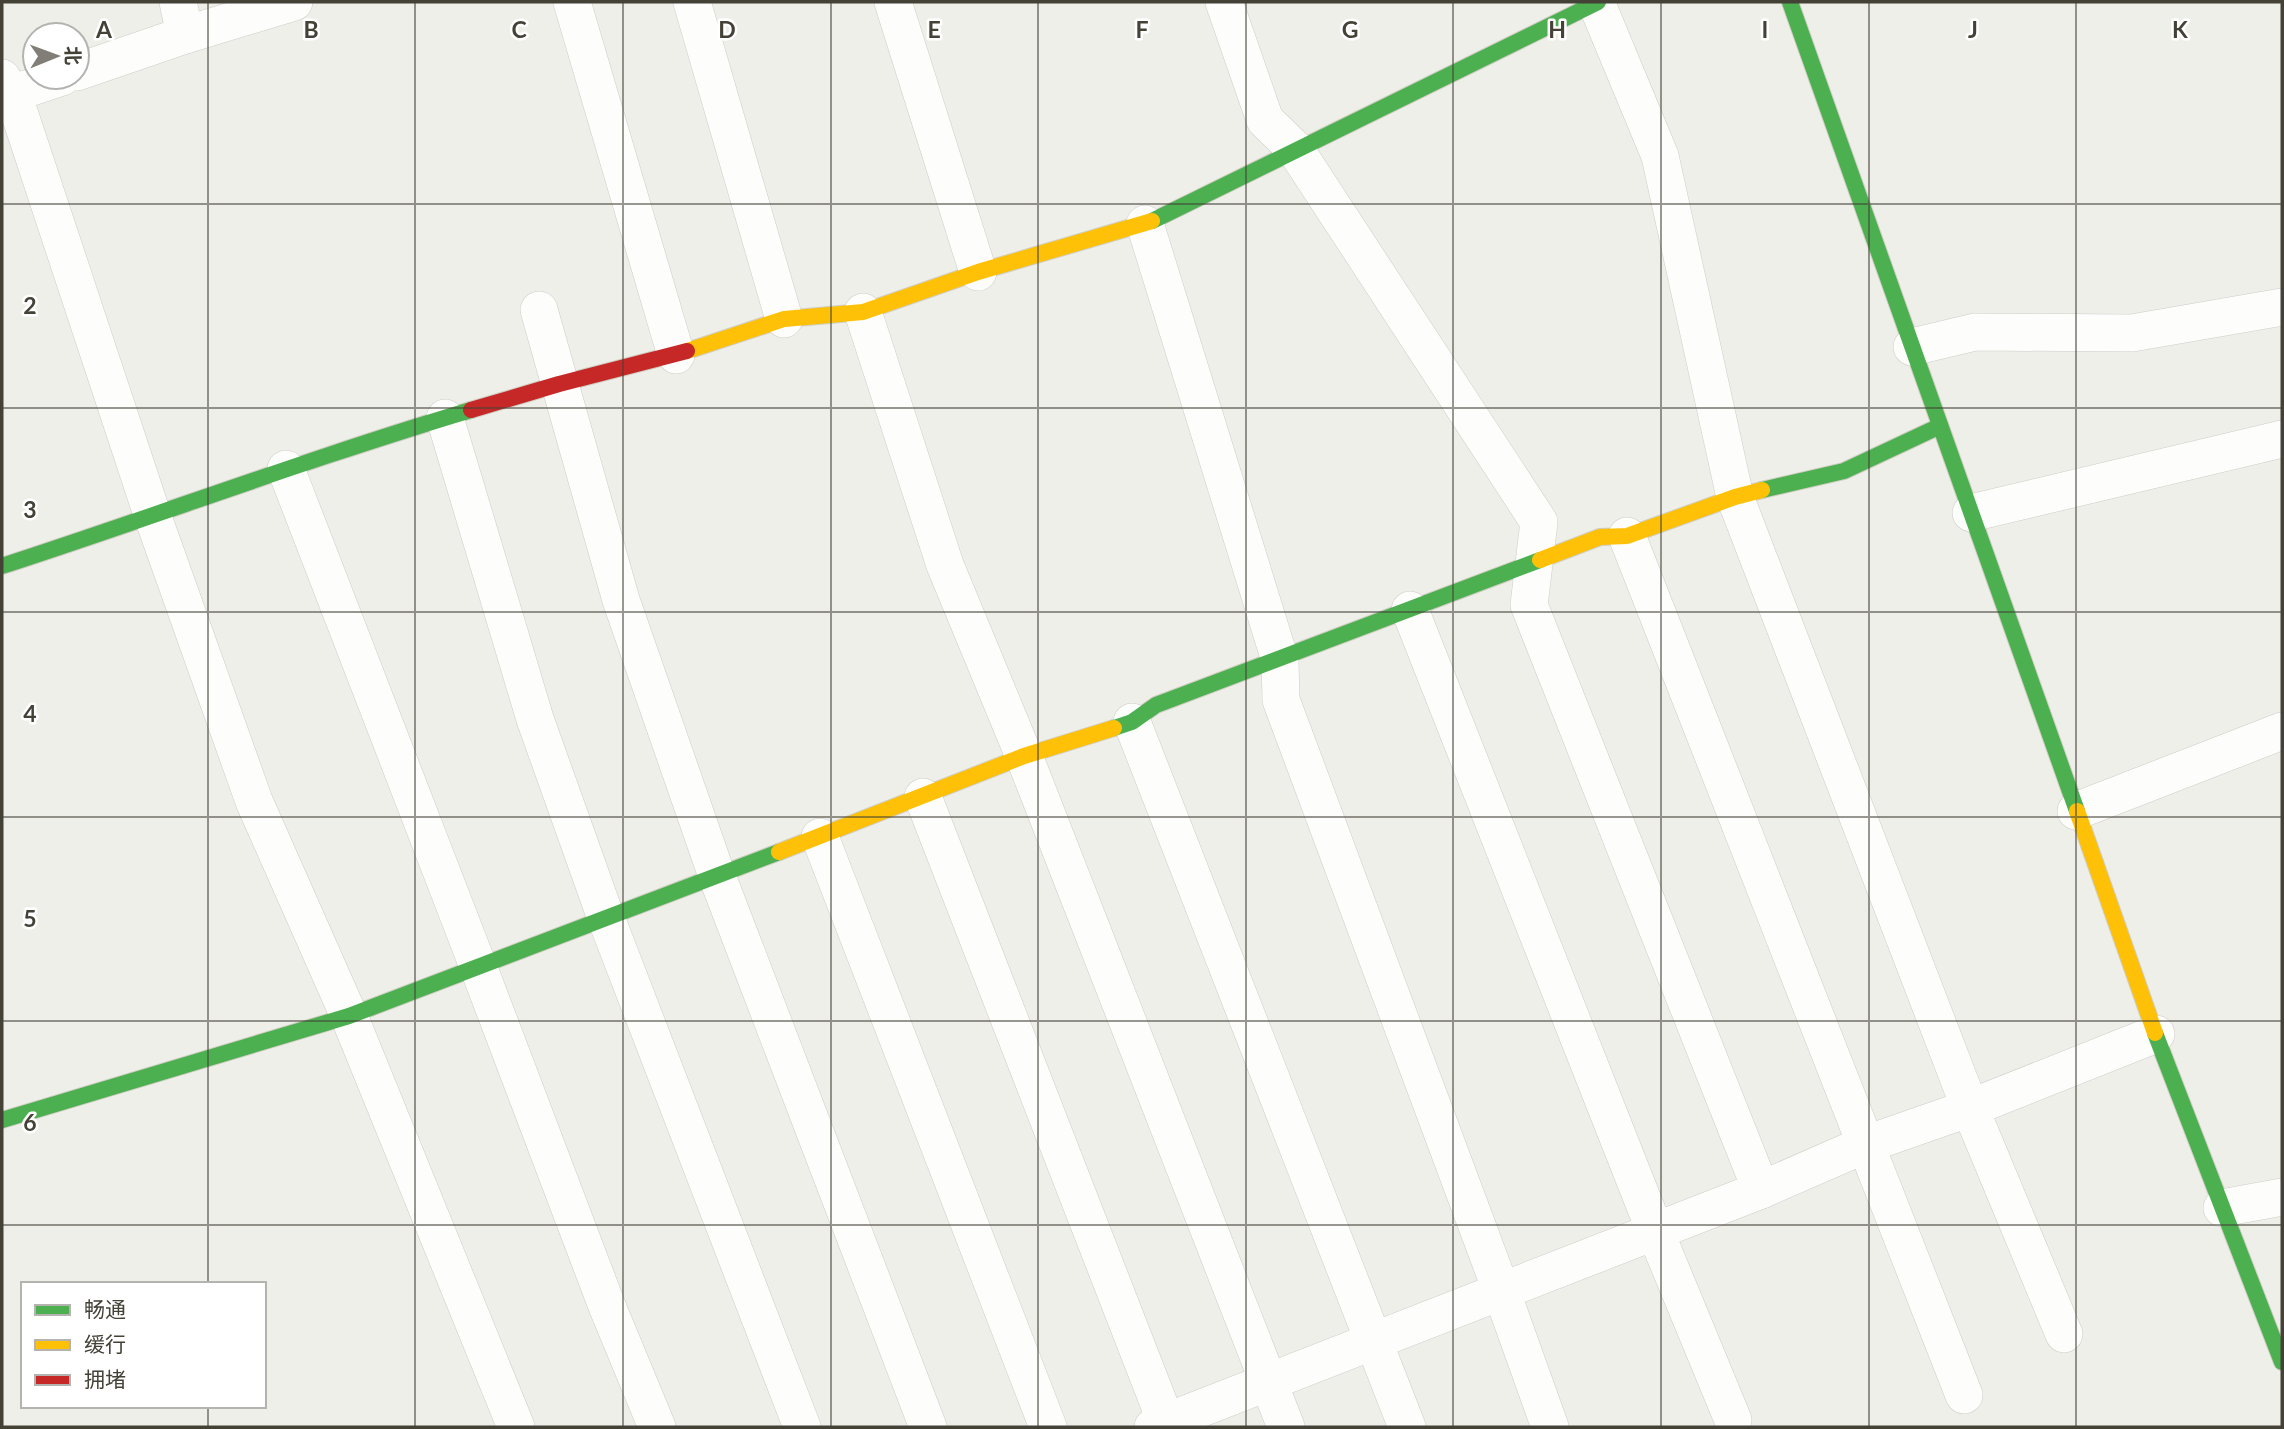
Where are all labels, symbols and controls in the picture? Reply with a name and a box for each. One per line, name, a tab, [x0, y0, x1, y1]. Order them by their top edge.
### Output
text: A	[95, 15, 113, 43]
text: B	[303, 15, 319, 43]
text: C	[511, 15, 527, 43]
text: D	[718, 15, 736, 43]
text: E	[927, 15, 941, 43]
text: F	[1135, 15, 1149, 43]
text: G	[1342, 15, 1358, 43]
text: H	[1548, 15, 1566, 43]
text: I	[1762, 15, 1768, 43]
text: J	[1968, 15, 1978, 43]
text: K	[2172, 15, 2188, 43]
north arrow	[21, 21, 91, 91]
text: 北	[62, 46, 85, 65]
text: 2	[23, 291, 37, 319]
text: 3	[23, 495, 37, 523]
text: 4	[23, 699, 37, 727]
text: 5	[23, 904, 37, 932]
text: 6	[23, 1108, 37, 1136]
legend	[21, 1282, 266, 1408]
text: 畅通	[84, 1296, 126, 1321]
text: 缓行	[84, 1331, 126, 1356]
text: 拥堵	[84, 1366, 126, 1391]

